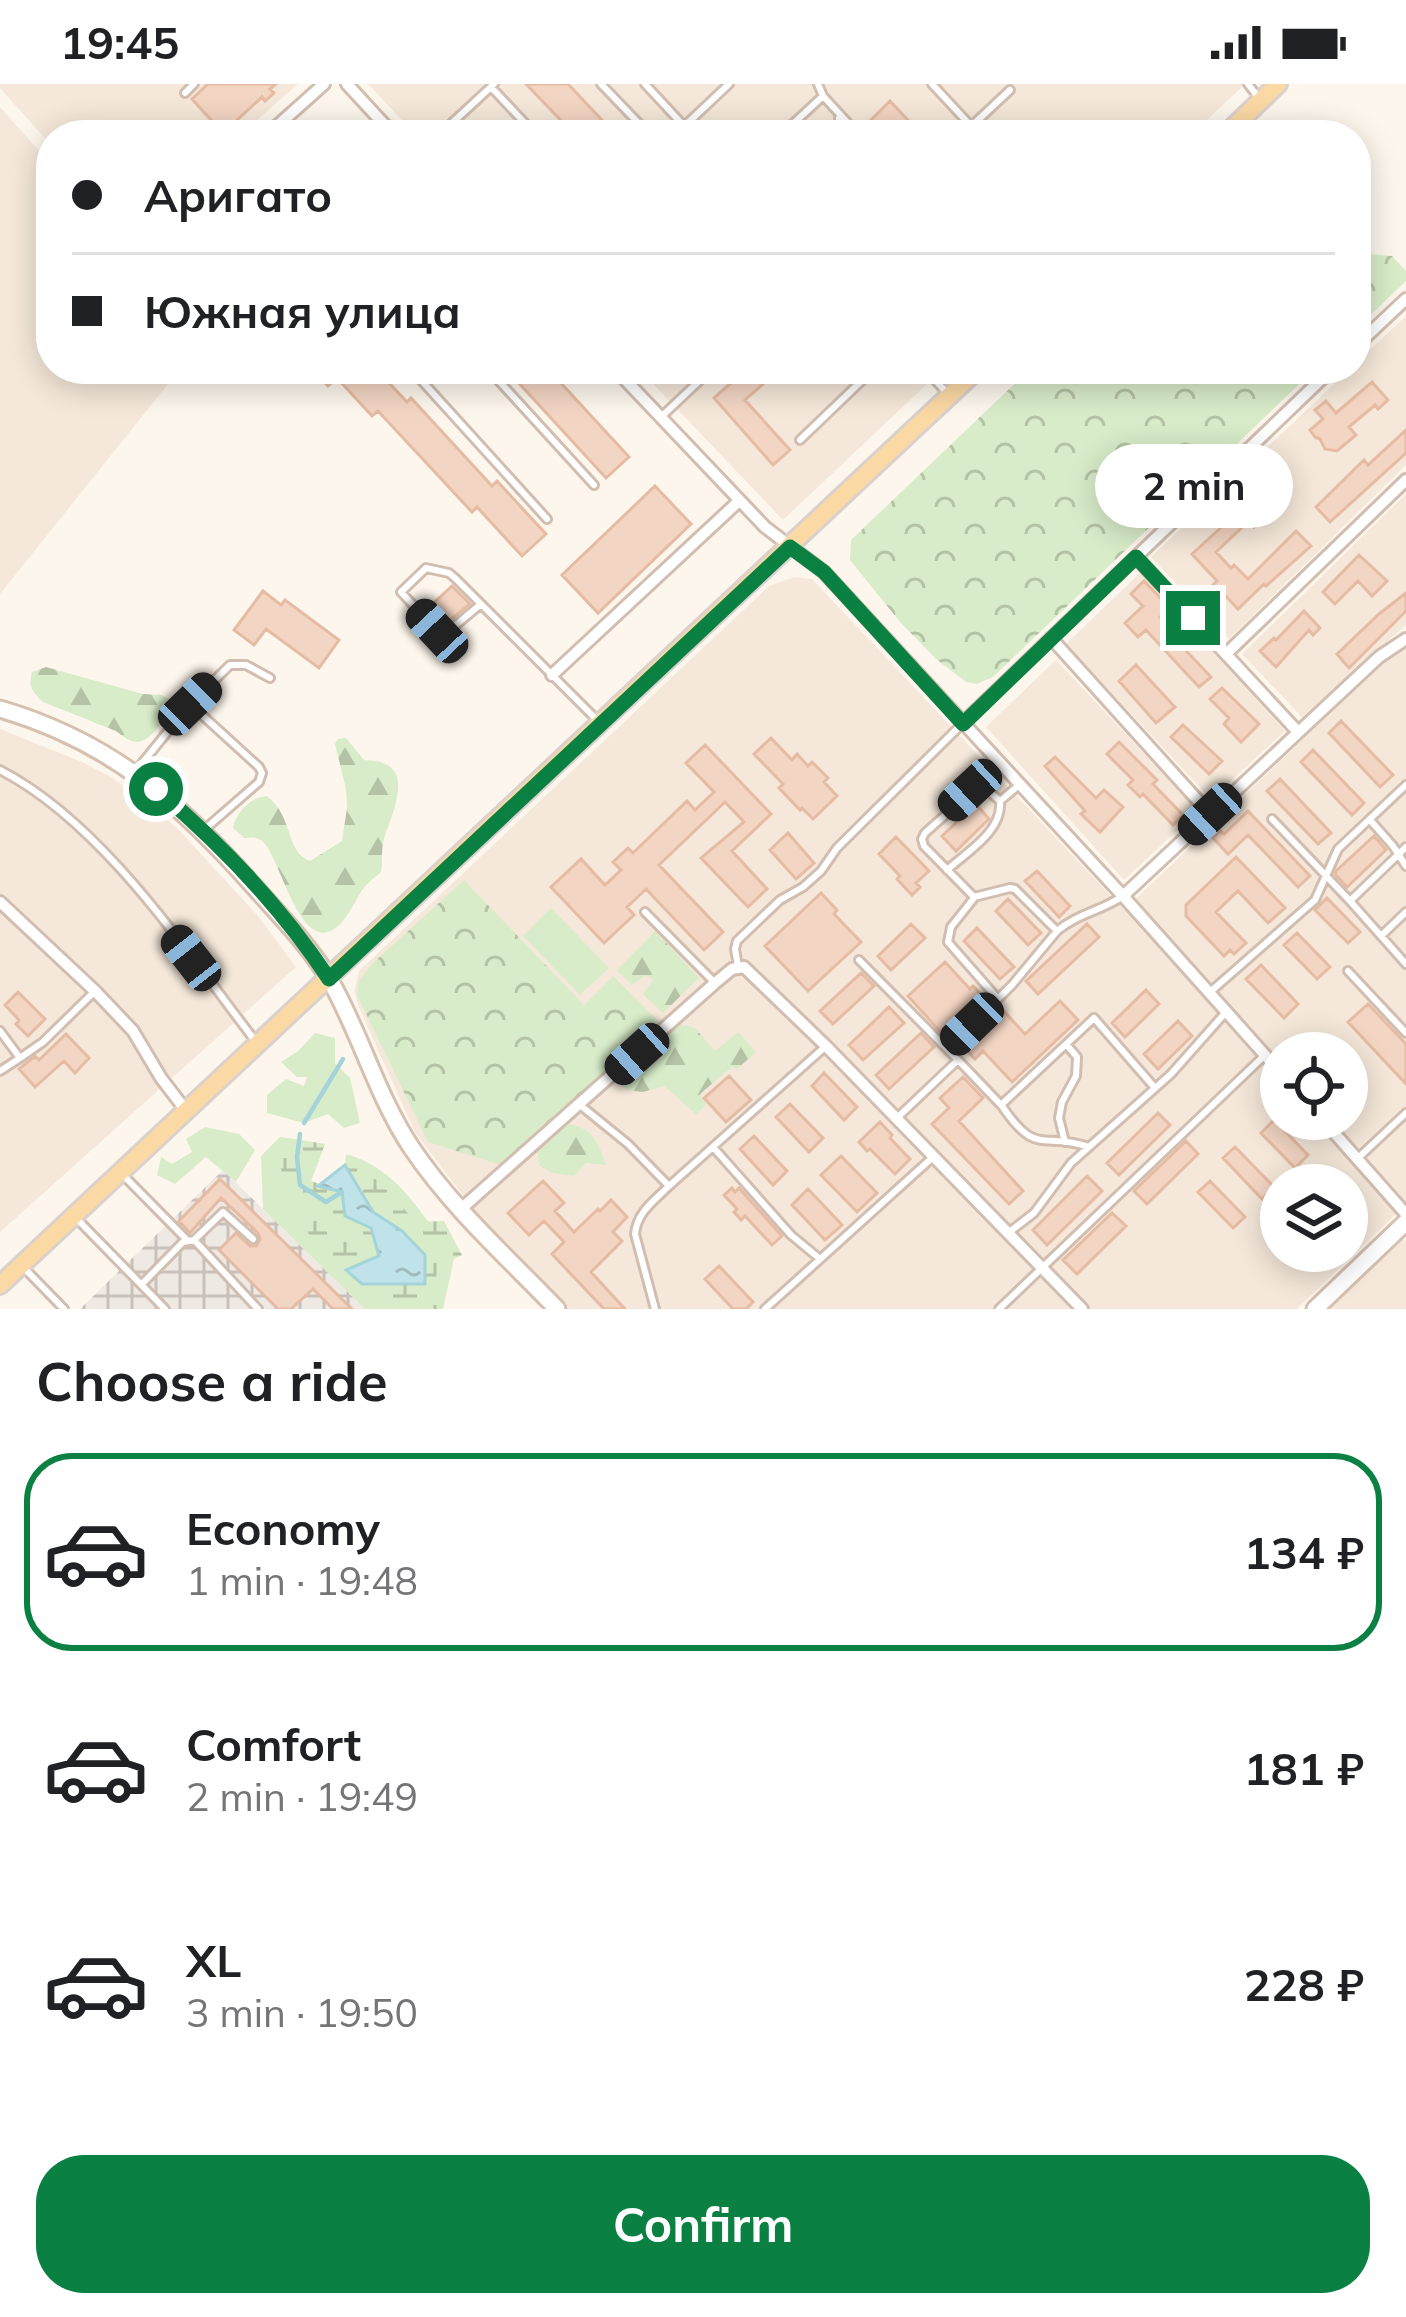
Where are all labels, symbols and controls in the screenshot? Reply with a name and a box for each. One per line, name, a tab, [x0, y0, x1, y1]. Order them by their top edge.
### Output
text: 19:45	[60, 14, 179, 70]
text: Аригато	[144, 167, 332, 223]
text: Южная улица	[144, 283, 461, 339]
callout: 2 min	[1094, 444, 1292, 528]
text: 2 min	[1143, 461, 1245, 510]
route end	[1166, 591, 1220, 645]
car	[399, 592, 475, 670]
car	[152, 666, 228, 742]
car	[931, 752, 1009, 828]
route start	[129, 762, 183, 816]
car	[1171, 776, 1249, 852]
car	[155, 919, 227, 997]
car	[934, 986, 1010, 1062]
car	[598, 1017, 676, 1091]
map controls	[1260, 1032, 1368, 1272]
button: locate	[1260, 1032, 1368, 1140]
button: layers	[1260, 1164, 1368, 1272]
text: Choose a ride	[36, 1347, 388, 1415]
icon: car	[42, 1498, 150, 1606]
text: Economy	[186, 1500, 380, 1556]
text: 134 ₽	[1244, 1524, 1364, 1580]
text: 1 min · 19:48	[186, 1556, 418, 1605]
icon: car	[42, 1714, 150, 1822]
text: Comfort	[186, 1716, 361, 1772]
text: 181 ₽	[1244, 1740, 1364, 1796]
text: 2 min · 19:49	[186, 1772, 418, 1821]
icon: car	[42, 1930, 150, 2038]
text: XL	[186, 1932, 241, 1988]
text: 228 ₽	[1244, 1956, 1364, 2012]
text: 3 min · 19:50	[186, 1988, 418, 2037]
button: Confirm	[36, 2155, 1370, 2293]

